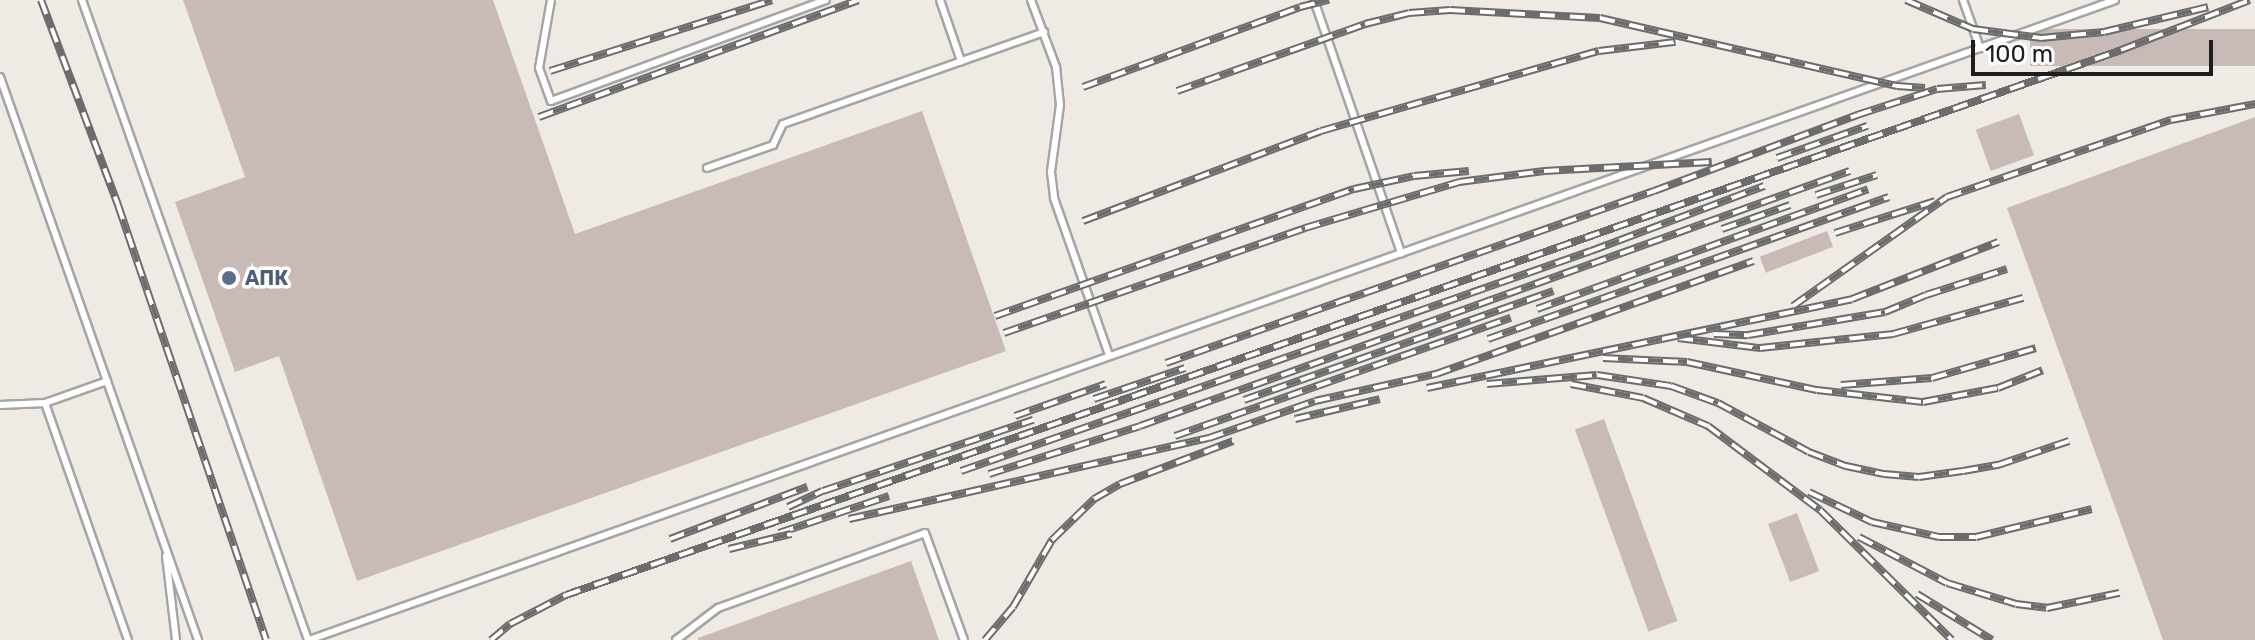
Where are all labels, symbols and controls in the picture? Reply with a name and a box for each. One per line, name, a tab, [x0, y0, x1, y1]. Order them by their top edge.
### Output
scale bar	[1975, 24, 2217, 74]
text: 100 m	[1985, 40, 2053, 68]
place label: АПК	[245, 266, 288, 290]
marker: АПК	[220, 269, 238, 287]

